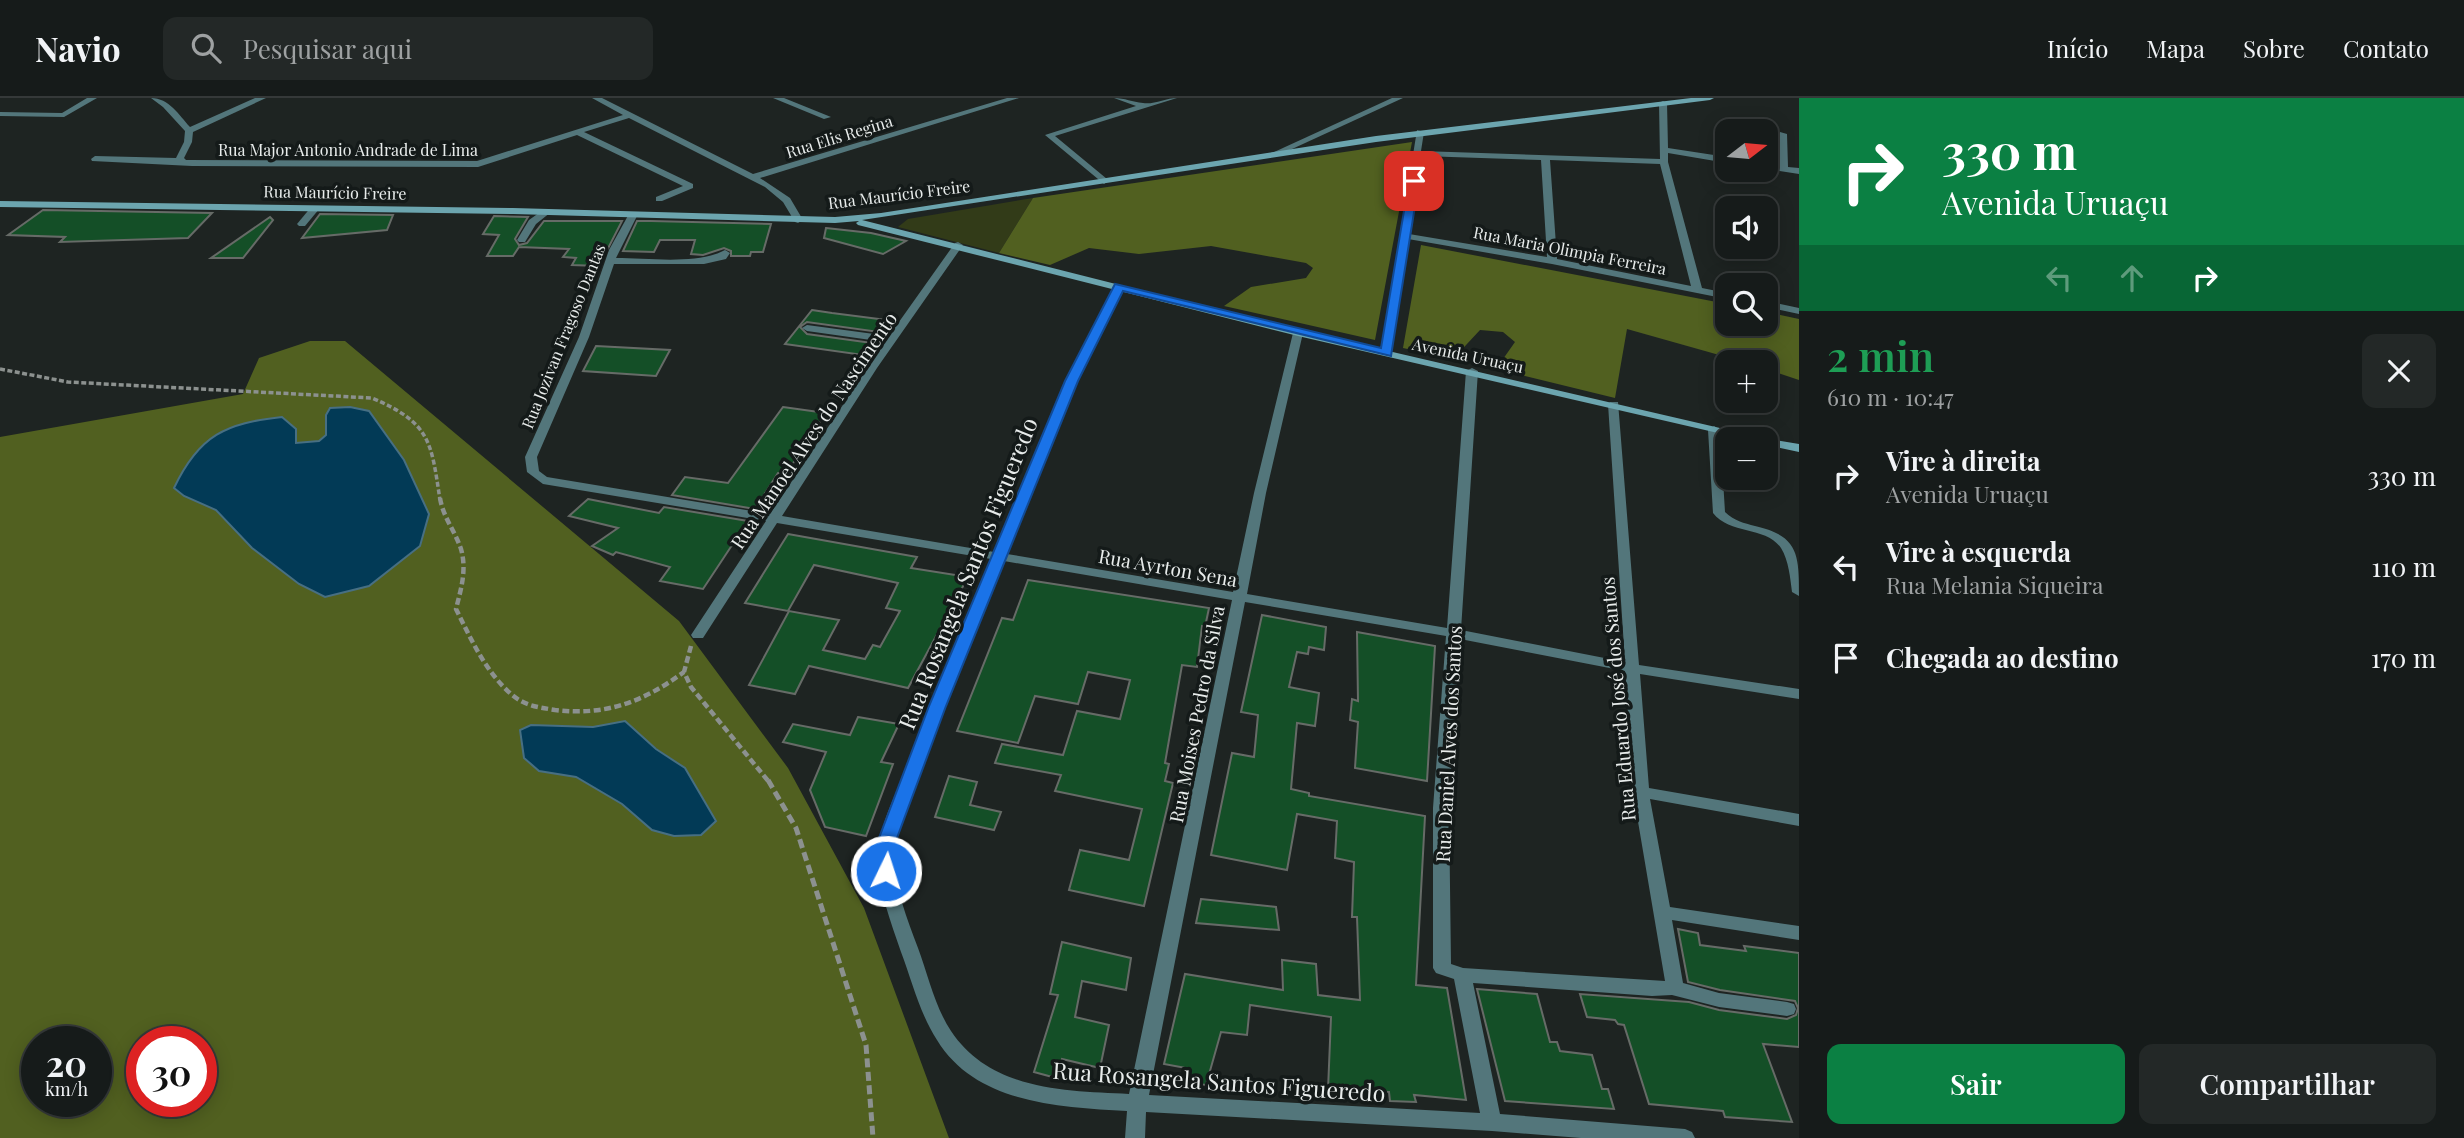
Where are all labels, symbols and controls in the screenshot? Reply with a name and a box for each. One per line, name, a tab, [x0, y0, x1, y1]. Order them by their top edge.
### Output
search box	[163, 17, 653, 80]
text: Navio	[35, 26, 121, 70]
icon: search	[187, 29, 225, 67]
text: Pesquisar aqui	[243, 31, 412, 66]
text: Início	[2047, 32, 2108, 64]
text: Mapa	[2146, 32, 2205, 64]
text: Sobre	[2243, 32, 2305, 64]
text: Contato	[2343, 32, 2429, 64]
street label: Rua Elis Regina	[783, 110, 895, 162]
text: 330 m	[1942, 117, 2077, 182]
north arrow	[1715, 119, 1778, 182]
map controls	[1715, 119, 1778, 490]
icon: right	[1827, 126, 1918, 217]
street label: Rua Major Antonio Andrade de Lima	[218, 139, 478, 160]
pin	[1384, 151, 1444, 211]
icon: arrive	[1395, 162, 1433, 200]
street label: Rua Maurício Freire	[827, 175, 971, 213]
street label: Rua Maurício Freire	[263, 180, 407, 204]
text: Avenida Uruaçu	[1942, 180, 2169, 223]
button: sound	[1715, 196, 1778, 259]
street label: Rua Maria Olimpia Ferreira	[1472, 221, 1668, 279]
street label: Rua Jozivan Fragoso Dantas	[516, 240, 610, 432]
icon: left	[2040, 259, 2078, 297]
icon: ahead	[2113, 259, 2151, 297]
icon: right	[2186, 259, 2224, 297]
button: search	[1715, 273, 1778, 336]
street label: Rua Manoel Alves do Nascimento	[724, 306, 902, 554]
text: 2 min	[1827, 327, 1934, 383]
street label: Avenida Uruaçu	[1409, 333, 1526, 377]
button: close	[2362, 334, 2436, 408]
button: +	[1715, 350, 1778, 413]
text: 610 m · 10:47	[1827, 381, 1954, 412]
street label: Rua Rosangela Santos Figueredo	[890, 413, 1044, 733]
button: −	[1715, 427, 1778, 490]
text: Vire à direita	[1886, 443, 2041, 478]
icon: right	[1827, 457, 1865, 495]
text: 330 m	[2367, 458, 2436, 493]
text: Avenida Uruaçu	[1886, 478, 2049, 509]
text: Vire à esquerda	[1886, 534, 2071, 569]
street label: Rua Ayrton Sena	[1097, 542, 1240, 592]
icon: left	[1827, 548, 1865, 586]
text: 110 m	[2372, 549, 2436, 584]
text: Rua Melania Siqueira	[1886, 569, 2103, 600]
street label: Rua Eduardo José dos Santos	[1593, 576, 1641, 822]
street label: Rua Moises Pedro da Silva	[1162, 603, 1230, 825]
street label: Rua Daniel Alves dos Santos	[1429, 625, 1467, 863]
icon: arrive	[1827, 639, 1865, 677]
text: Chegada ao destino	[1886, 640, 2119, 675]
text: 170 m	[2371, 640, 2436, 675]
position arrow	[849, 834, 923, 908]
speed limit sign: 30	[126, 1026, 217, 1117]
text: 20	[46, 1039, 87, 1086]
button: Sair	[1827, 1044, 2125, 1124]
button: Compartilhar	[2139, 1044, 2436, 1124]
street label: Rua Rosangela Santos Figueredo	[1051, 1054, 1387, 1108]
text: km/h	[45, 1077, 88, 1101]

